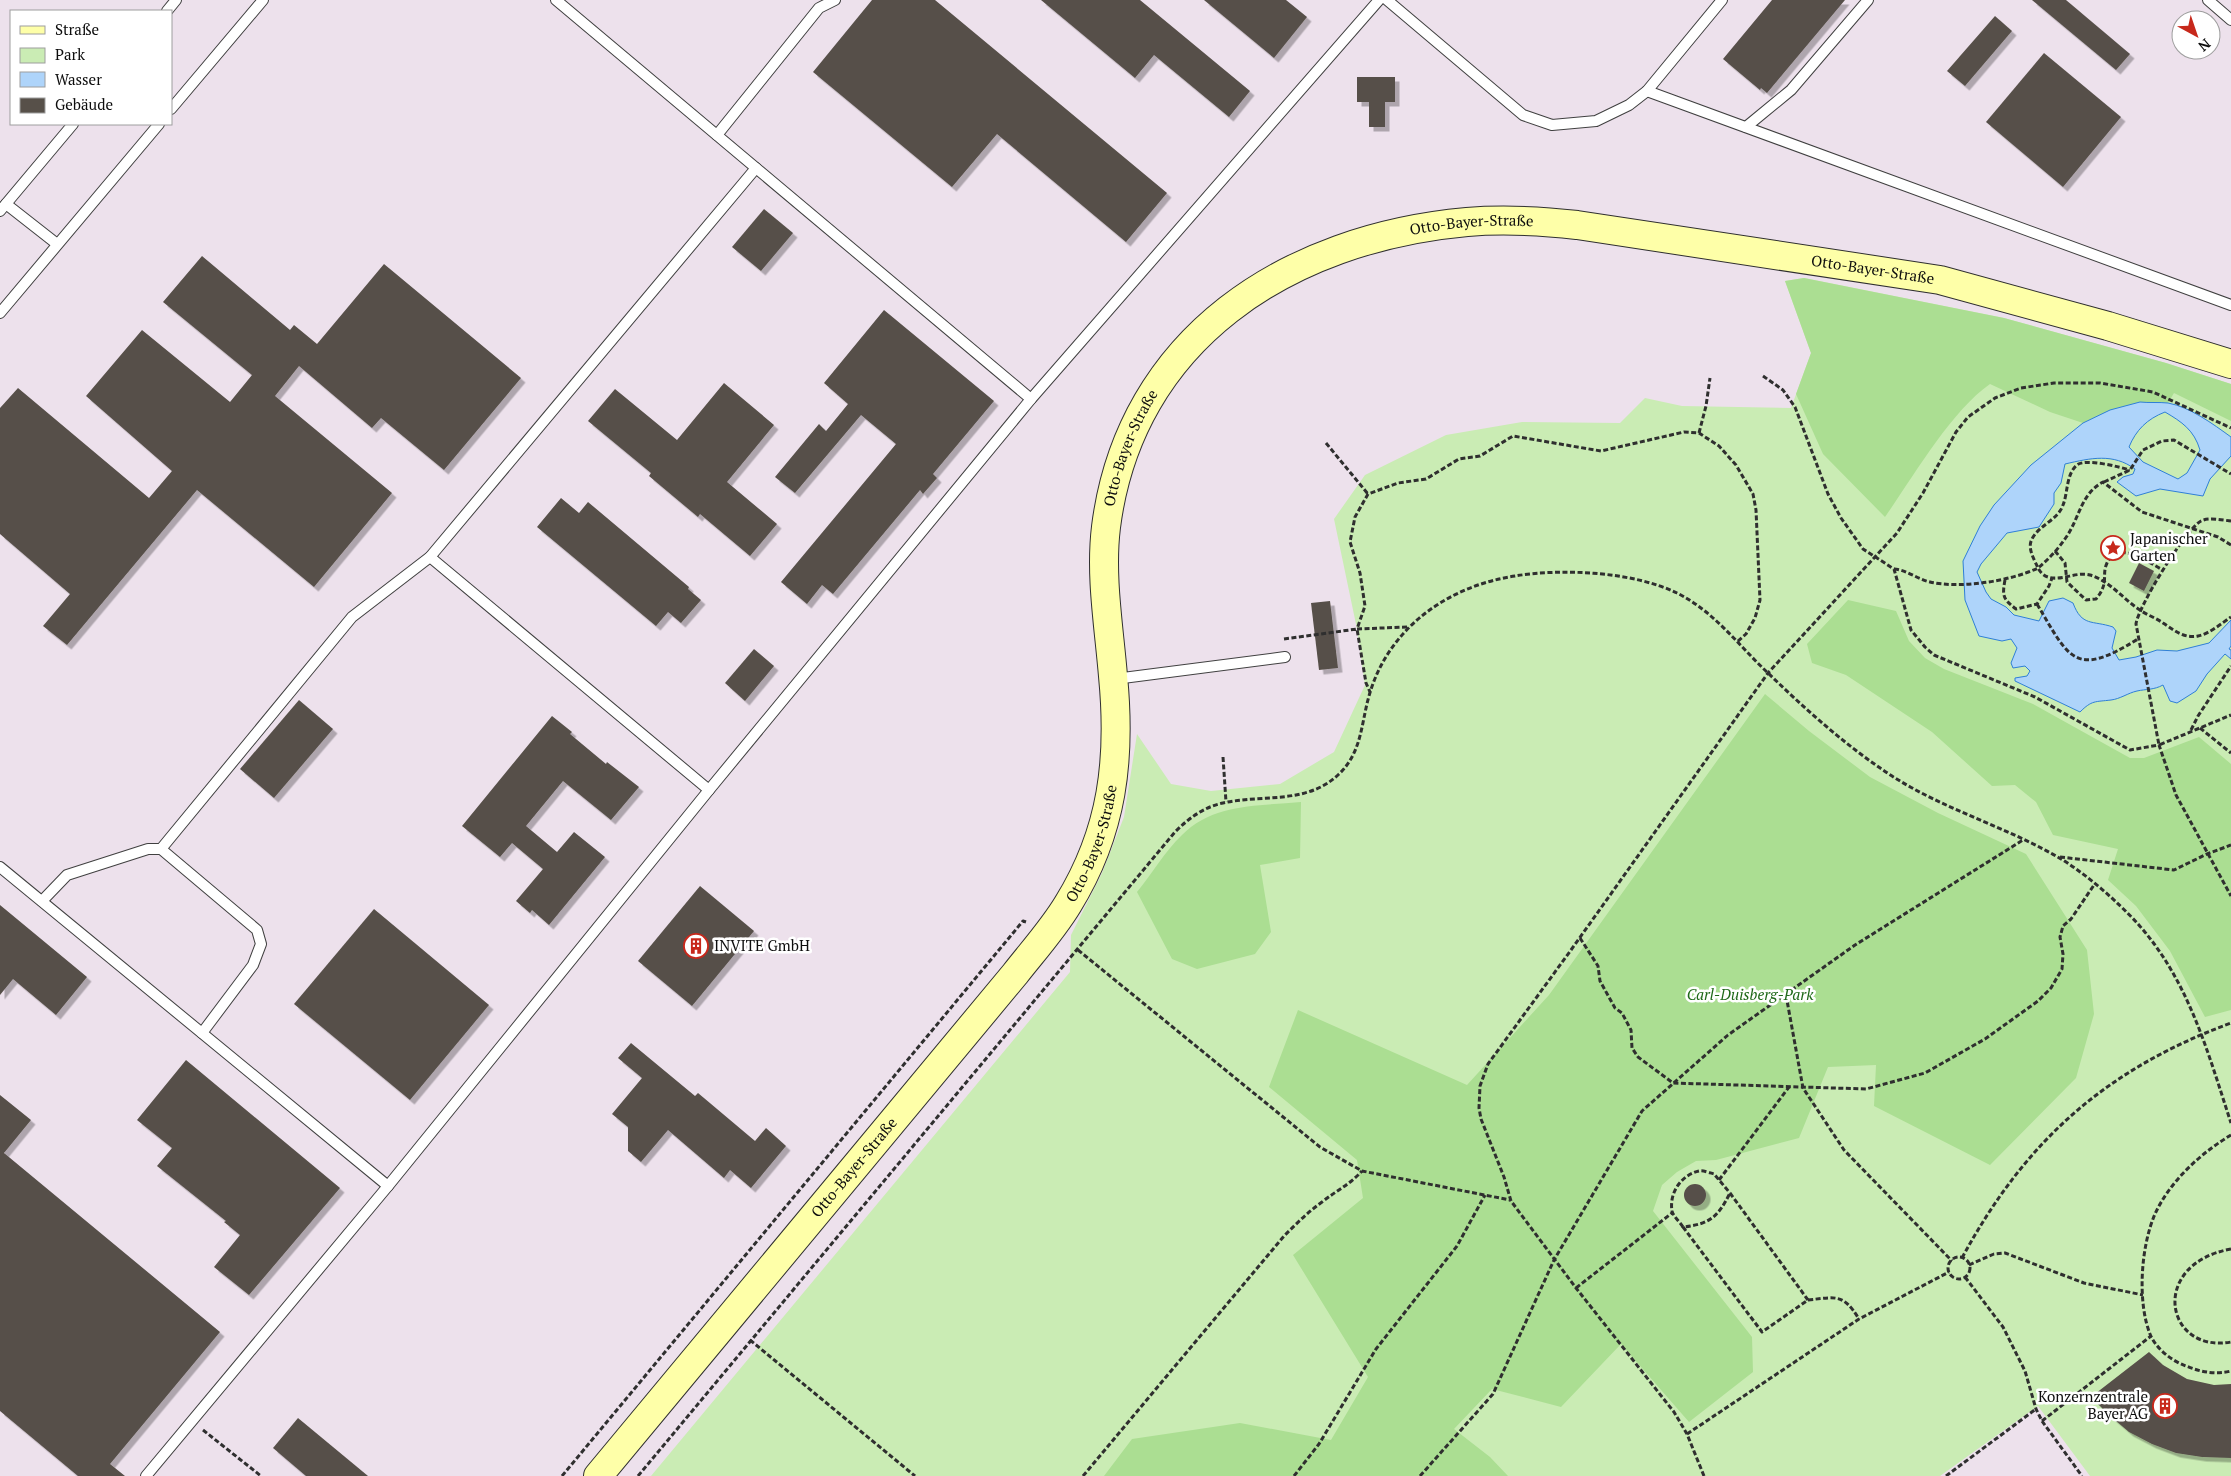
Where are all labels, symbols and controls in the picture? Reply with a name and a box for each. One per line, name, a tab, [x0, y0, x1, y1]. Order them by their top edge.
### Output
legend	[10, 10, 172, 125]
north arrow	[2171, 10, 2221, 60]
text: Straße	[55, 19, 99, 39]
text: N	[2194, 35, 2215, 56]
text: Park	[55, 44, 85, 64]
text: Wasser	[55, 69, 102, 89]
text: Gebäude	[55, 94, 113, 114]
street label: Otto-Bayer-Straße	[1408, 210, 1534, 239]
street label: Otto-Bayer-Straße	[1810, 250, 1936, 288]
street label: Otto-Bayer-Straße	[1098, 385, 1162, 508]
place label: Japanischer Garten	[2130, 528, 2208, 565]
place icon: Japanischer Garten	[2100, 535, 2126, 561]
street label: Otto-Bayer-Straße	[1060, 783, 1121, 906]
building icon: INVITE GmbH	[683, 933, 709, 959]
place label: INVITE GmbH	[714, 935, 810, 955]
park label: Carl-Duisberg-Park	[1687, 984, 1814, 1004]
street label: Otto-Bayer-Straße	[806, 1113, 901, 1221]
place label: Konzernzentrale Bayer AG	[2038, 1386, 2149, 1423]
building icon: Konzernzentrale Bayer AG	[2152, 1393, 2178, 1419]

